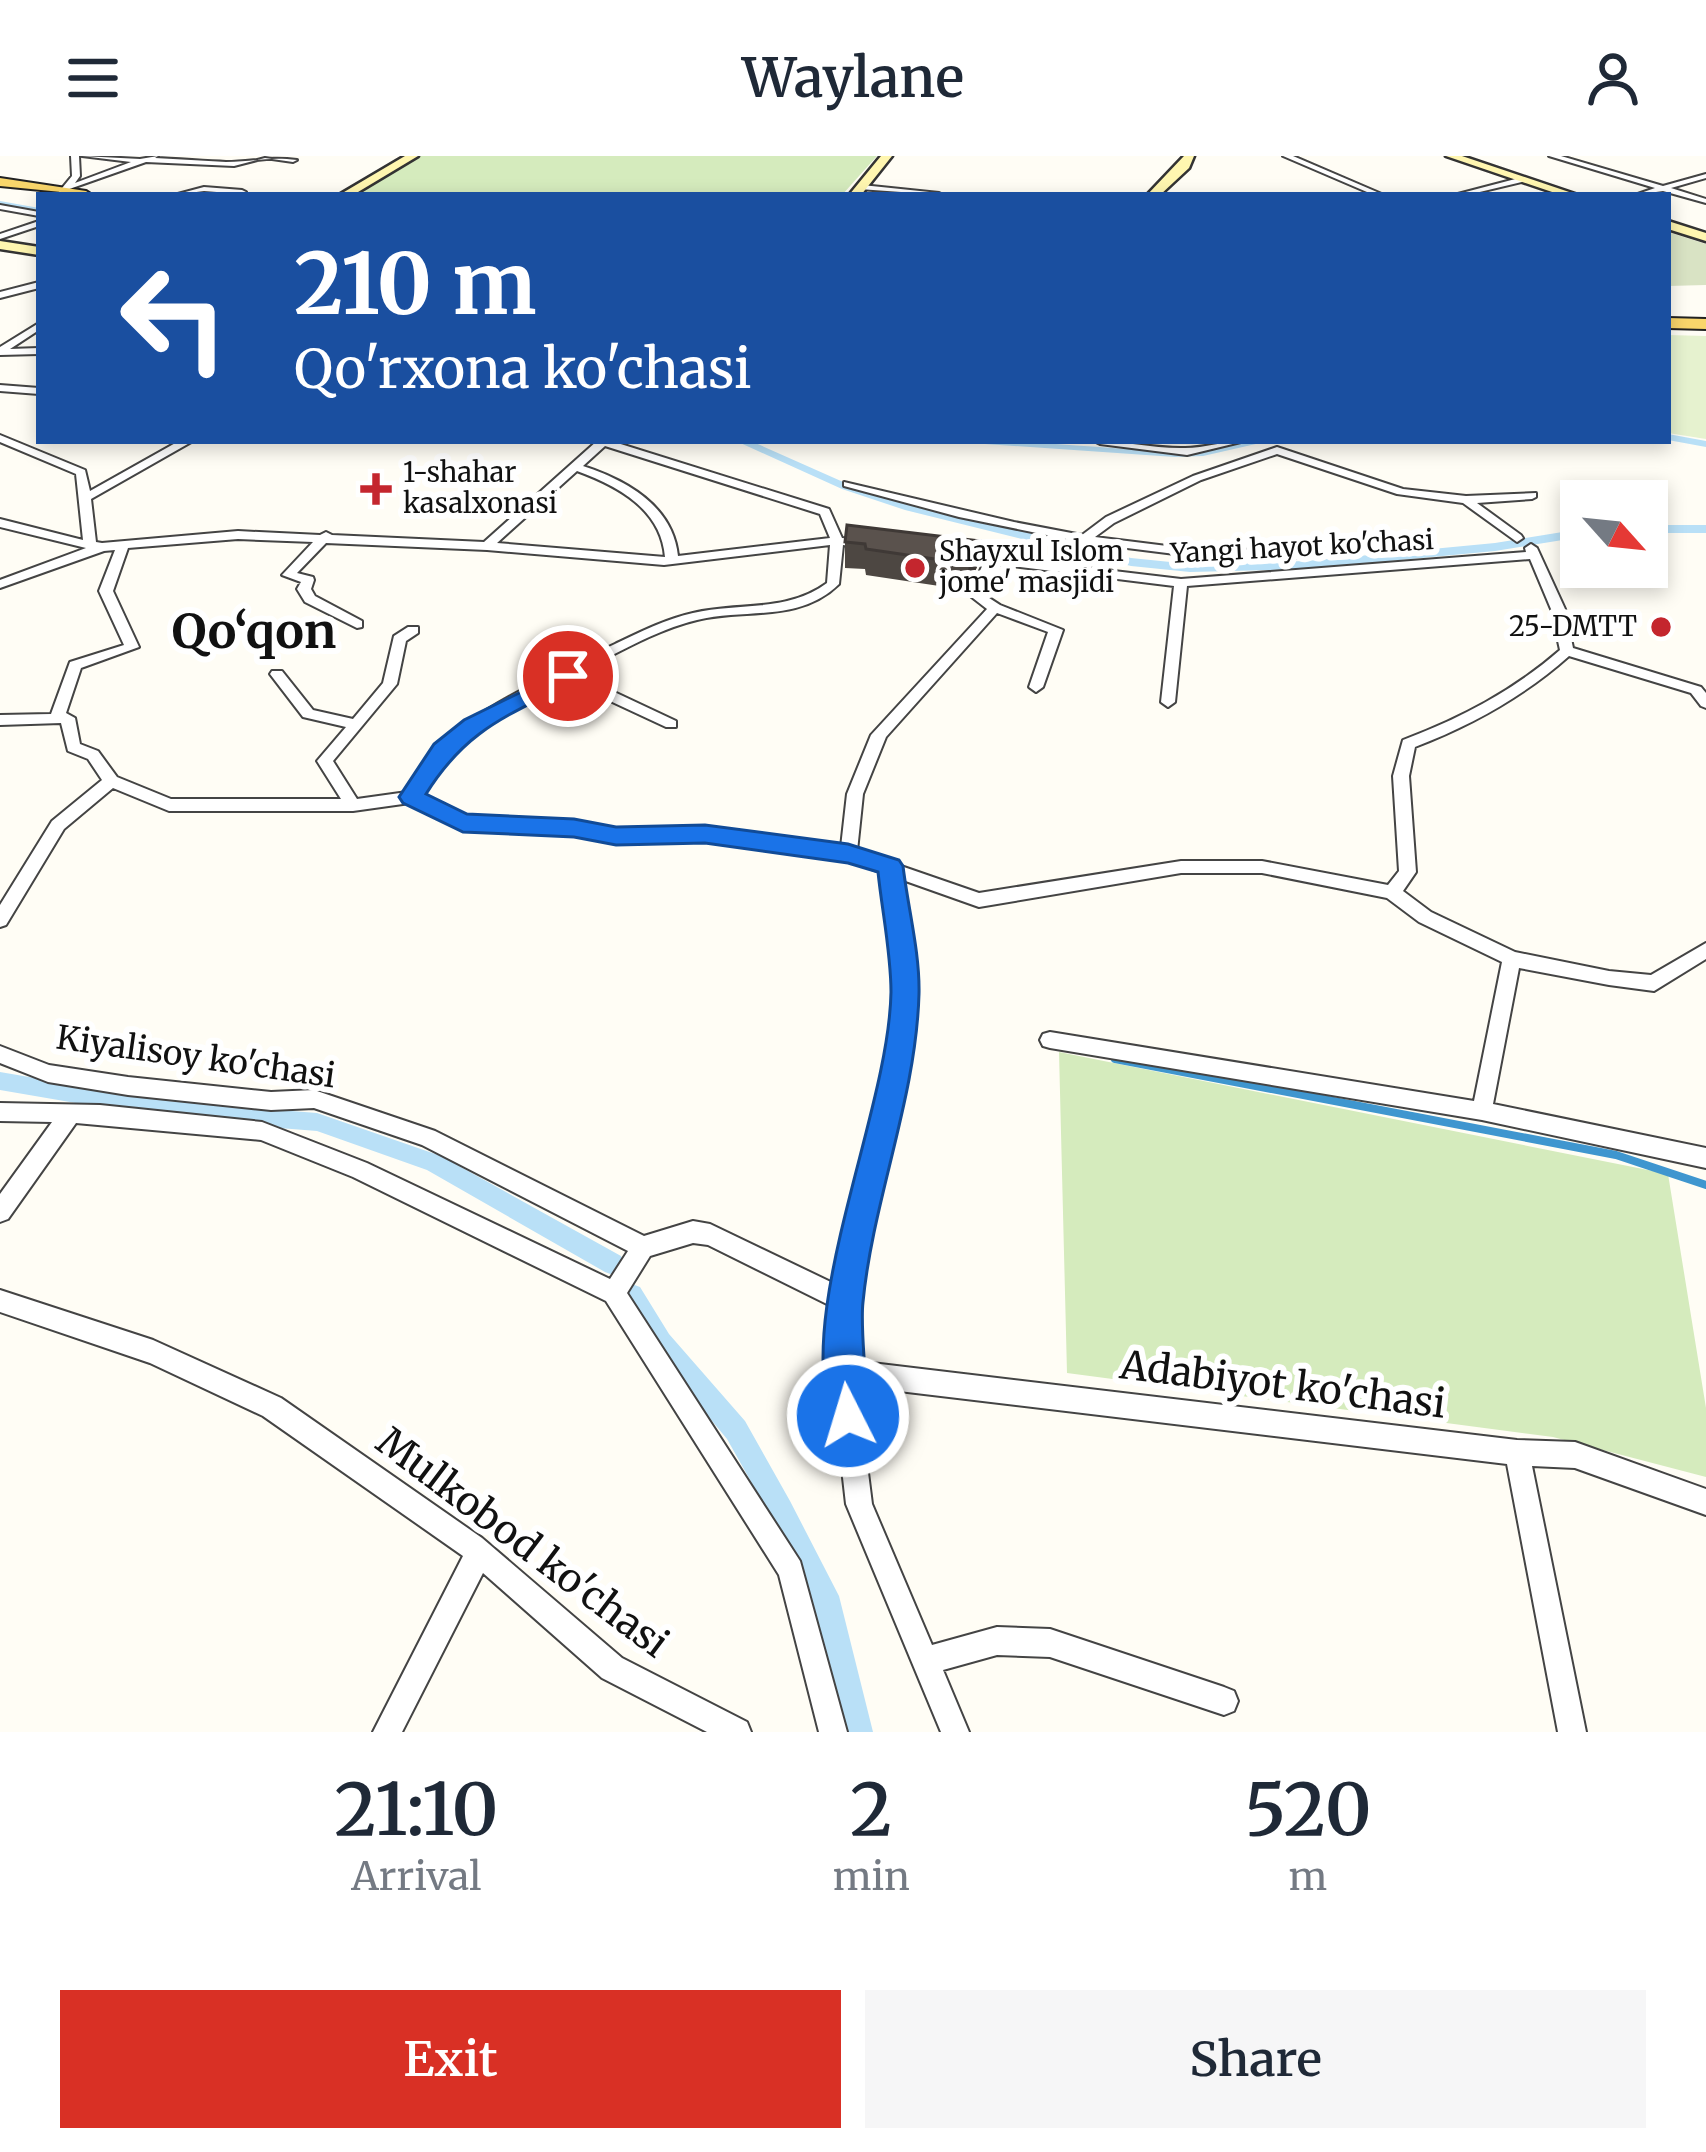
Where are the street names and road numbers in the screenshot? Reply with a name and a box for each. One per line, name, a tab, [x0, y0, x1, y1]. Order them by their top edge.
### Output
street label: Yangi hayot ko'chasi	[1168, 522, 1435, 571]
street label: Kiyalisoy ko'chasi	[54, 1017, 338, 1096]
street label: Adabiyot ko'chasi	[1117, 1340, 1448, 1429]
street label: Mulkobod ko'chasi	[367, 1417, 678, 1668]

